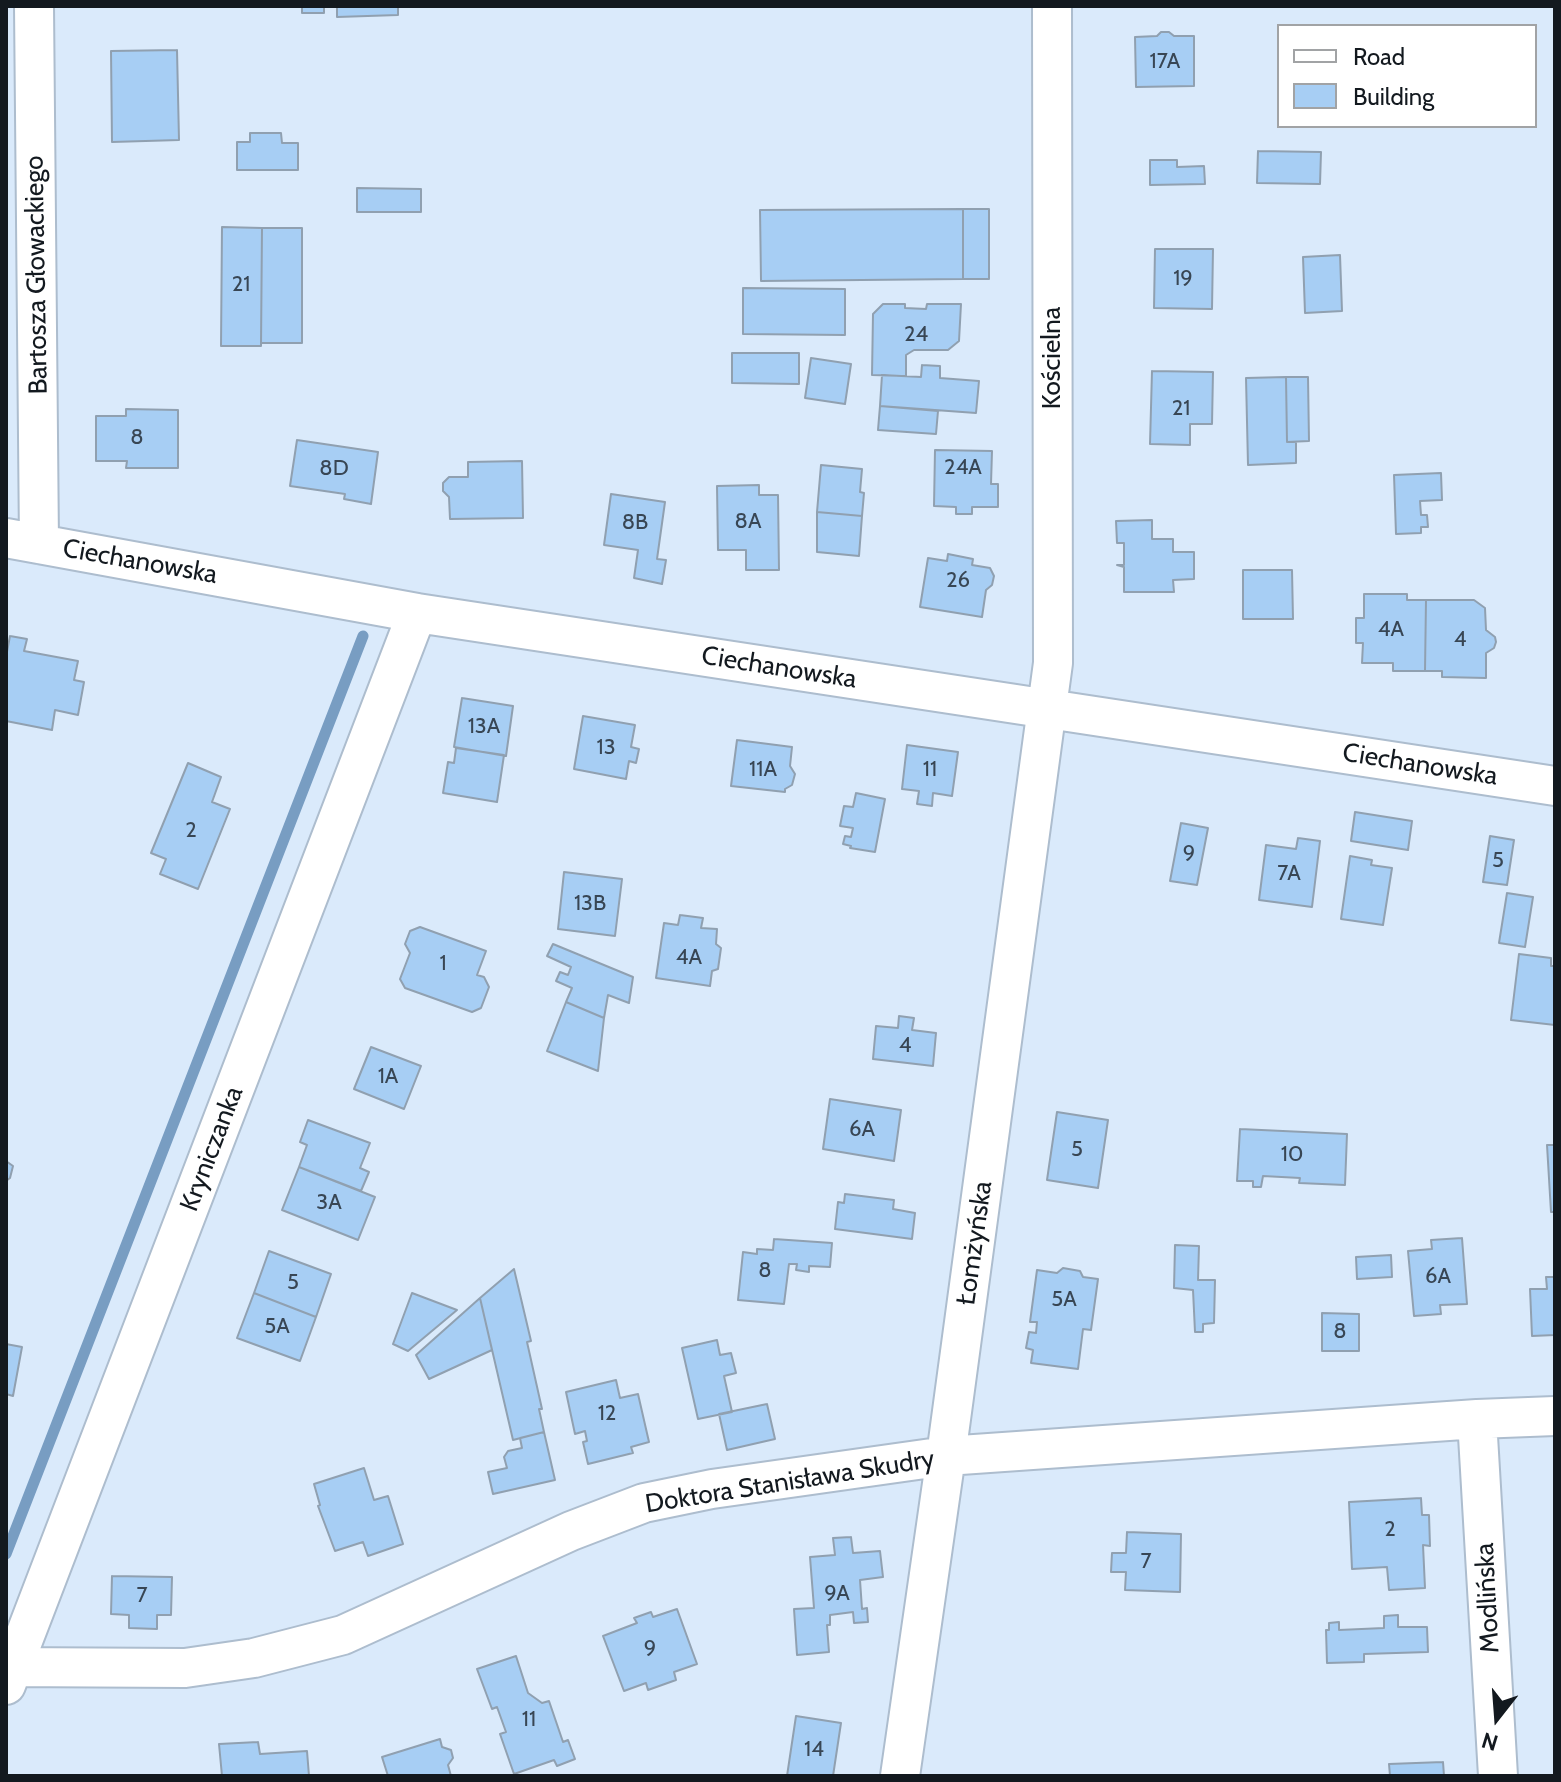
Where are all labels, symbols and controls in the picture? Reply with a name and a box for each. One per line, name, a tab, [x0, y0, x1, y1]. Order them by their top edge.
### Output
legend	[1277, 24, 1537, 128]
text: Road	[1353, 42, 1405, 71]
house number: 17A	[1150, 49, 1180, 75]
text: Building	[1353, 82, 1434, 111]
street label: Bartosza Głowackiego	[19, 155, 55, 395]
house number: 19	[1173, 266, 1193, 292]
house number: 21	[232, 272, 250, 298]
street label: Kościelna	[1036, 307, 1068, 409]
house number: 24	[904, 322, 928, 348]
house number: 21	[1172, 396, 1190, 422]
house number: 8	[130, 425, 144, 451]
house number: 24A	[944, 455, 982, 481]
house number: 8D	[319, 456, 349, 482]
house number: 8A	[735, 509, 761, 535]
house number: 8B	[622, 510, 648, 536]
street label: Ciechanowska	[60, 533, 220, 591]
house number: 26	[946, 568, 970, 594]
house number: 4A	[1378, 617, 1404, 643]
house number: 4	[1454, 627, 1466, 653]
street label: Ciechanowska	[699, 640, 859, 696]
house number: 13A	[468, 714, 500, 740]
house number: 13	[596, 735, 616, 761]
street label: Ciechanowska	[1340, 737, 1500, 793]
house number: 11A	[749, 757, 777, 783]
house number: 11	[923, 757, 937, 783]
house number: 2	[185, 818, 197, 844]
house number: 9	[1183, 841, 1195, 867]
house number: 5	[1492, 848, 1504, 874]
house number: 7A	[1277, 861, 1301, 887]
house number: 13B	[574, 891, 606, 917]
house number: 4A	[676, 945, 702, 971]
house number: 1	[439, 951, 447, 977]
house number: 4	[899, 1033, 911, 1059]
house number: 1A	[378, 1064, 398, 1090]
street label: Kryniczanka	[174, 1082, 250, 1216]
house number: 6A	[849, 1117, 875, 1143]
house number: 5	[1071, 1137, 1083, 1163]
house number: 10	[1281, 1142, 1303, 1168]
street label: Łomżyńska	[951, 1179, 999, 1307]
house number: 3A	[316, 1190, 342, 1216]
house number: 8	[758, 1258, 772, 1284]
house number: 6A	[1425, 1264, 1451, 1290]
house number: 5	[287, 1270, 299, 1296]
house number: 5A	[1051, 1287, 1077, 1313]
house number: 5A	[264, 1314, 290, 1340]
house number: 8	[1333, 1319, 1347, 1345]
house number: 12	[598, 1401, 616, 1427]
street label: Doktora Stanisława Skudry	[643, 1444, 937, 1520]
house number: 2	[1384, 1517, 1396, 1543]
street label: Modlińska	[1470, 1542, 1506, 1654]
house number: 7	[1140, 1549, 1152, 1575]
house number: 9A	[824, 1581, 850, 1607]
house number: 7	[136, 1583, 148, 1609]
house number: 9	[644, 1636, 656, 1662]
north arrow	[1457, 1678, 1537, 1758]
house number: 11	[522, 1707, 536, 1733]
text: N	[1478, 1726, 1501, 1757]
house number: 14	[804, 1737, 824, 1763]

